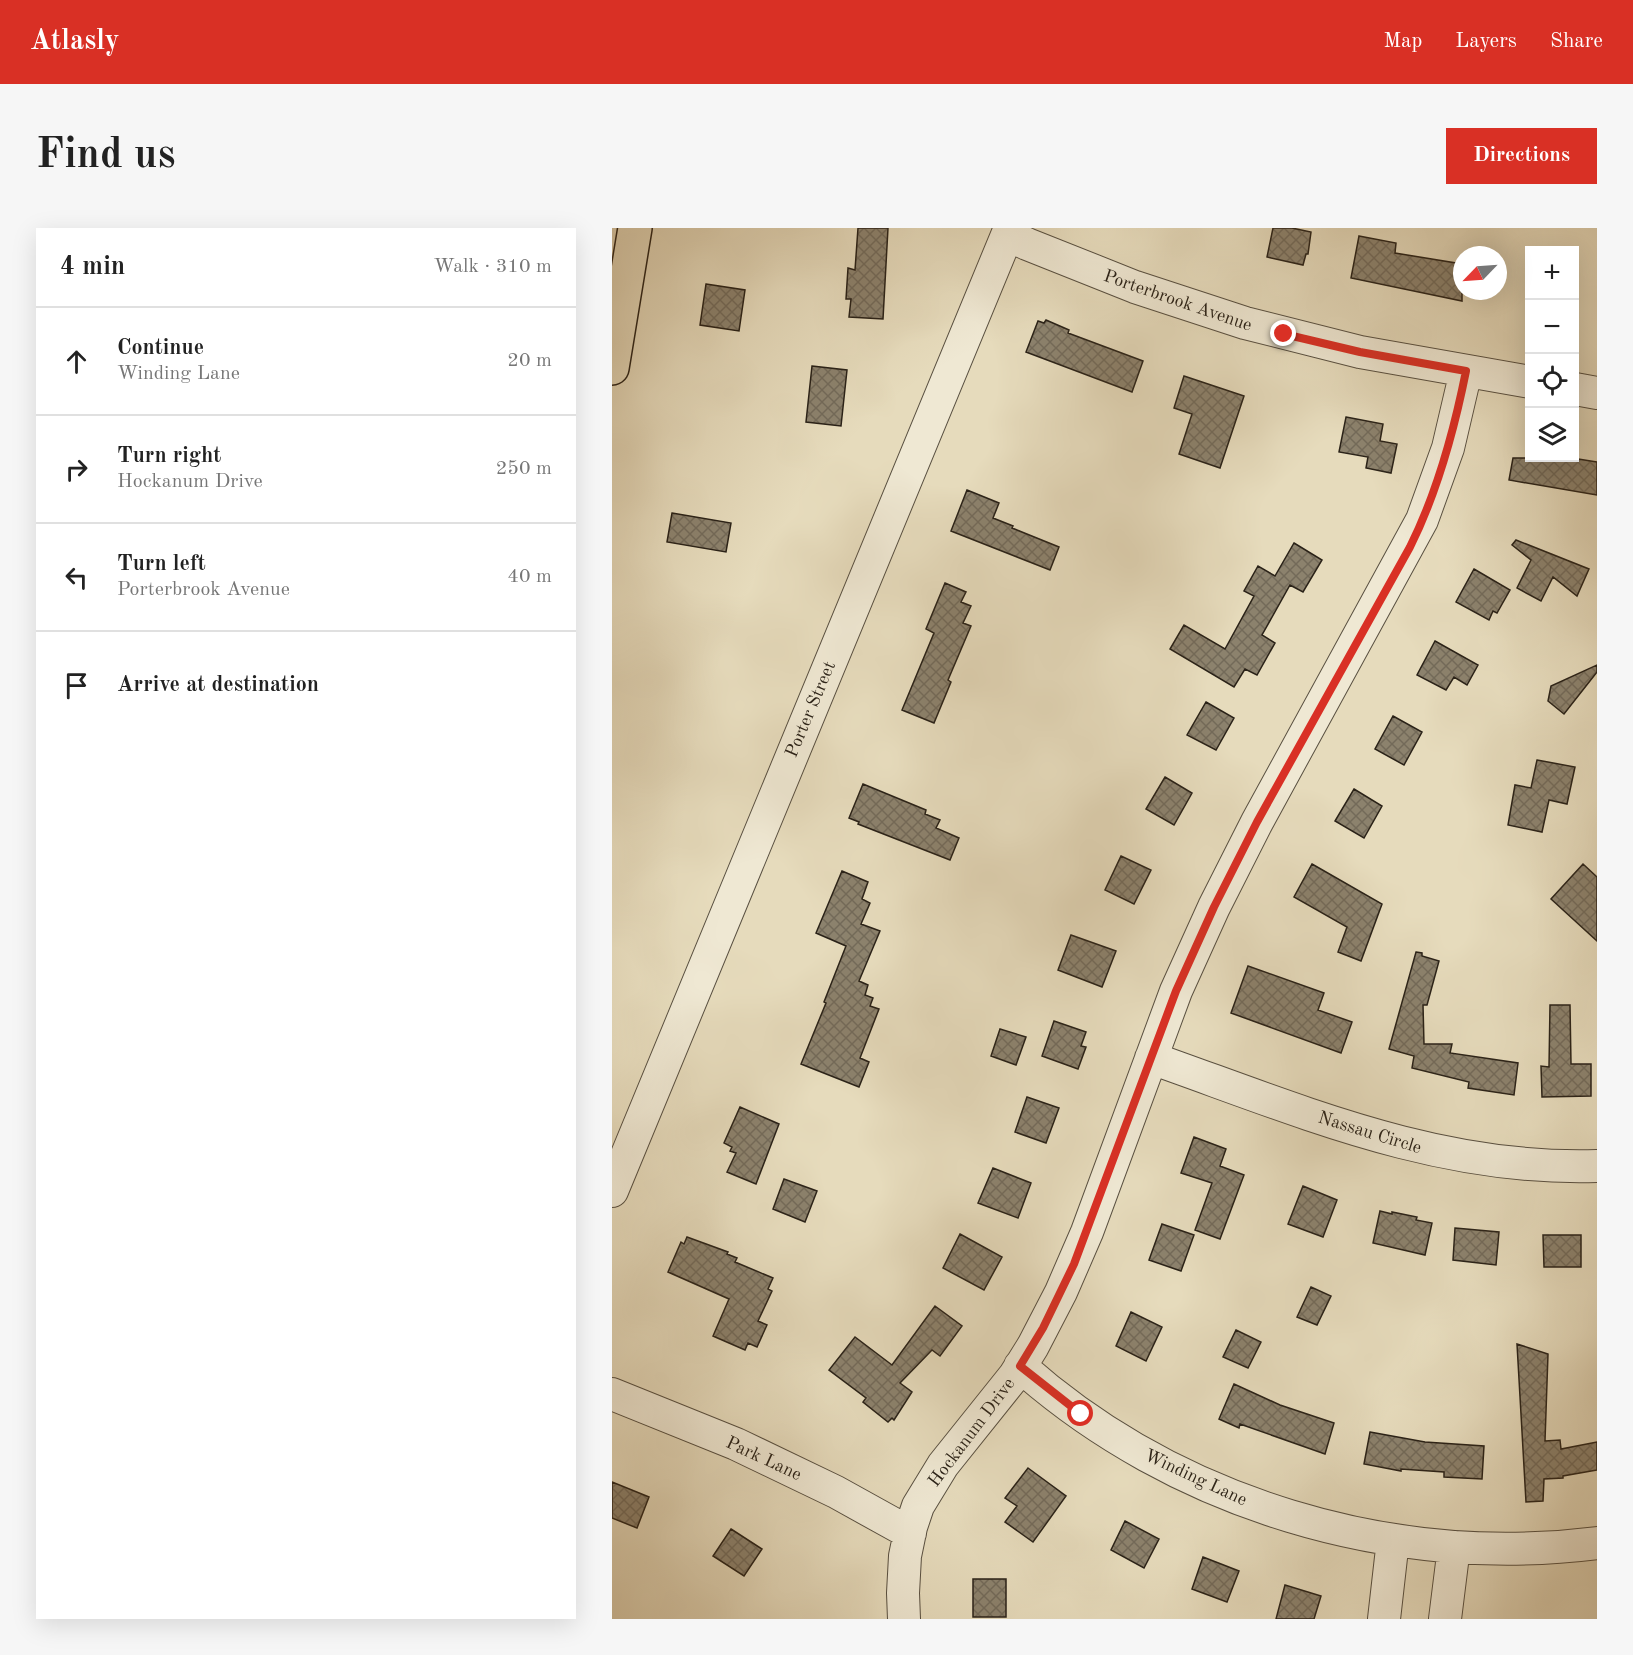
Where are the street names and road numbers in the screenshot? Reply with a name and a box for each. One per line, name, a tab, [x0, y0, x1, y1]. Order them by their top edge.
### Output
street label: Porterbrook Avenue	[1101, 267, 1254, 335]
street label: Porter Street	[783, 659, 839, 760]
street label: Nassau Circle	[1316, 1109, 1424, 1157]
street label: Hockanum Drive	[925, 1375, 1018, 1490]
street label: Park Lane	[723, 1434, 804, 1484]
street label: Winding Lane	[1142, 1446, 1250, 1509]

